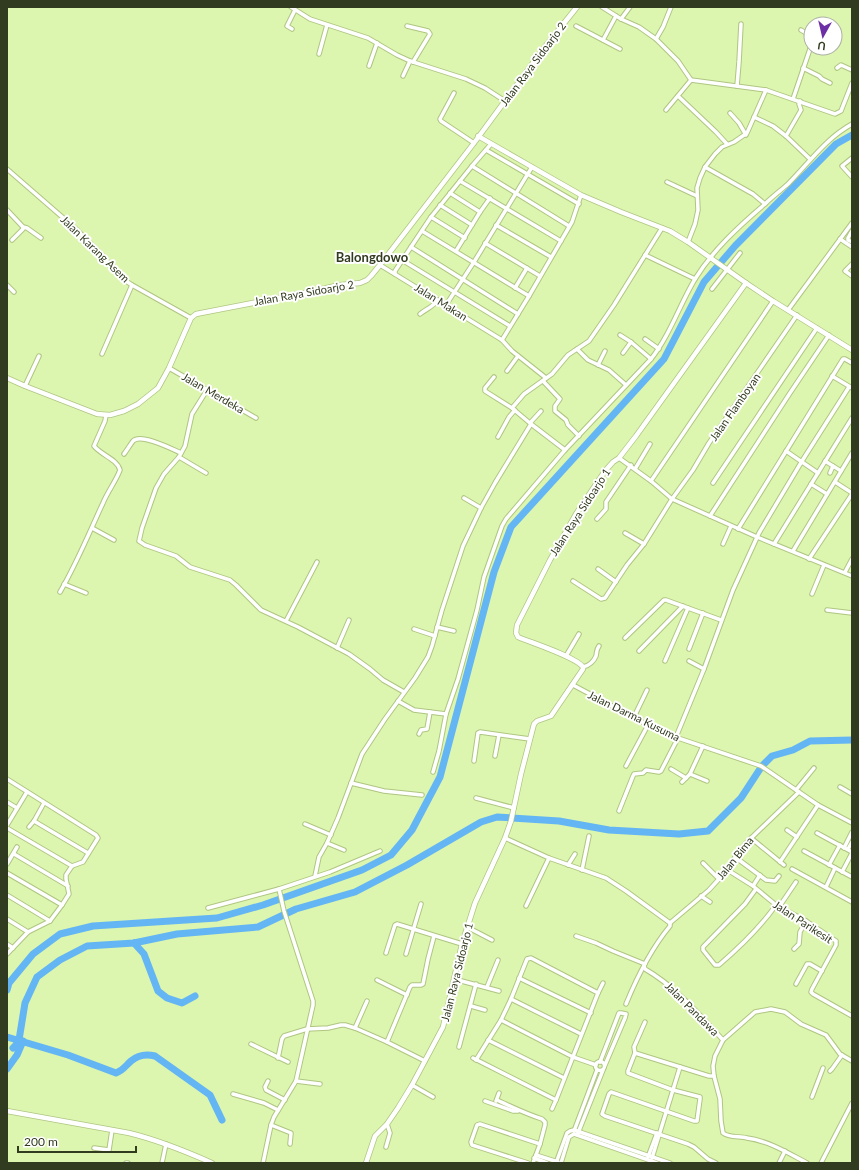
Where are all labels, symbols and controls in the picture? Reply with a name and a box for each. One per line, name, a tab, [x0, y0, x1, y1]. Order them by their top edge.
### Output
north arrow	[803, 16, 843, 56]
street label: Jalan Raya Sidoarjo 2	[497, 19, 568, 108]
text: U	[817, 39, 826, 53]
street label: Jalan Karang Asem	[58, 213, 132, 285]
district label: Balongdowo	[336, 249, 409, 265]
street label: Jalan Raya Sidoarjo 2	[253, 277, 355, 308]
street label: Jalan Makan	[413, 280, 470, 323]
street label: Jalan Merdeka	[180, 370, 247, 416]
street label: Jalan Flamboyan	[706, 370, 763, 443]
street label: Jalan Raya Sidoarjo 1	[547, 466, 613, 558]
street label: Jalan Darma Kusuma	[586, 688, 682, 743]
street label: Jalan Bima	[713, 834, 756, 882]
street label: Jalan Parikesit	[771, 898, 835, 946]
street label: Jalan Raya Sidoarjo 1	[438, 921, 475, 1023]
street label: Jalan Pandawa	[663, 979, 722, 1038]
scale bar	[18, 1128, 136, 1154]
text: 200 m	[24, 1134, 58, 1149]

